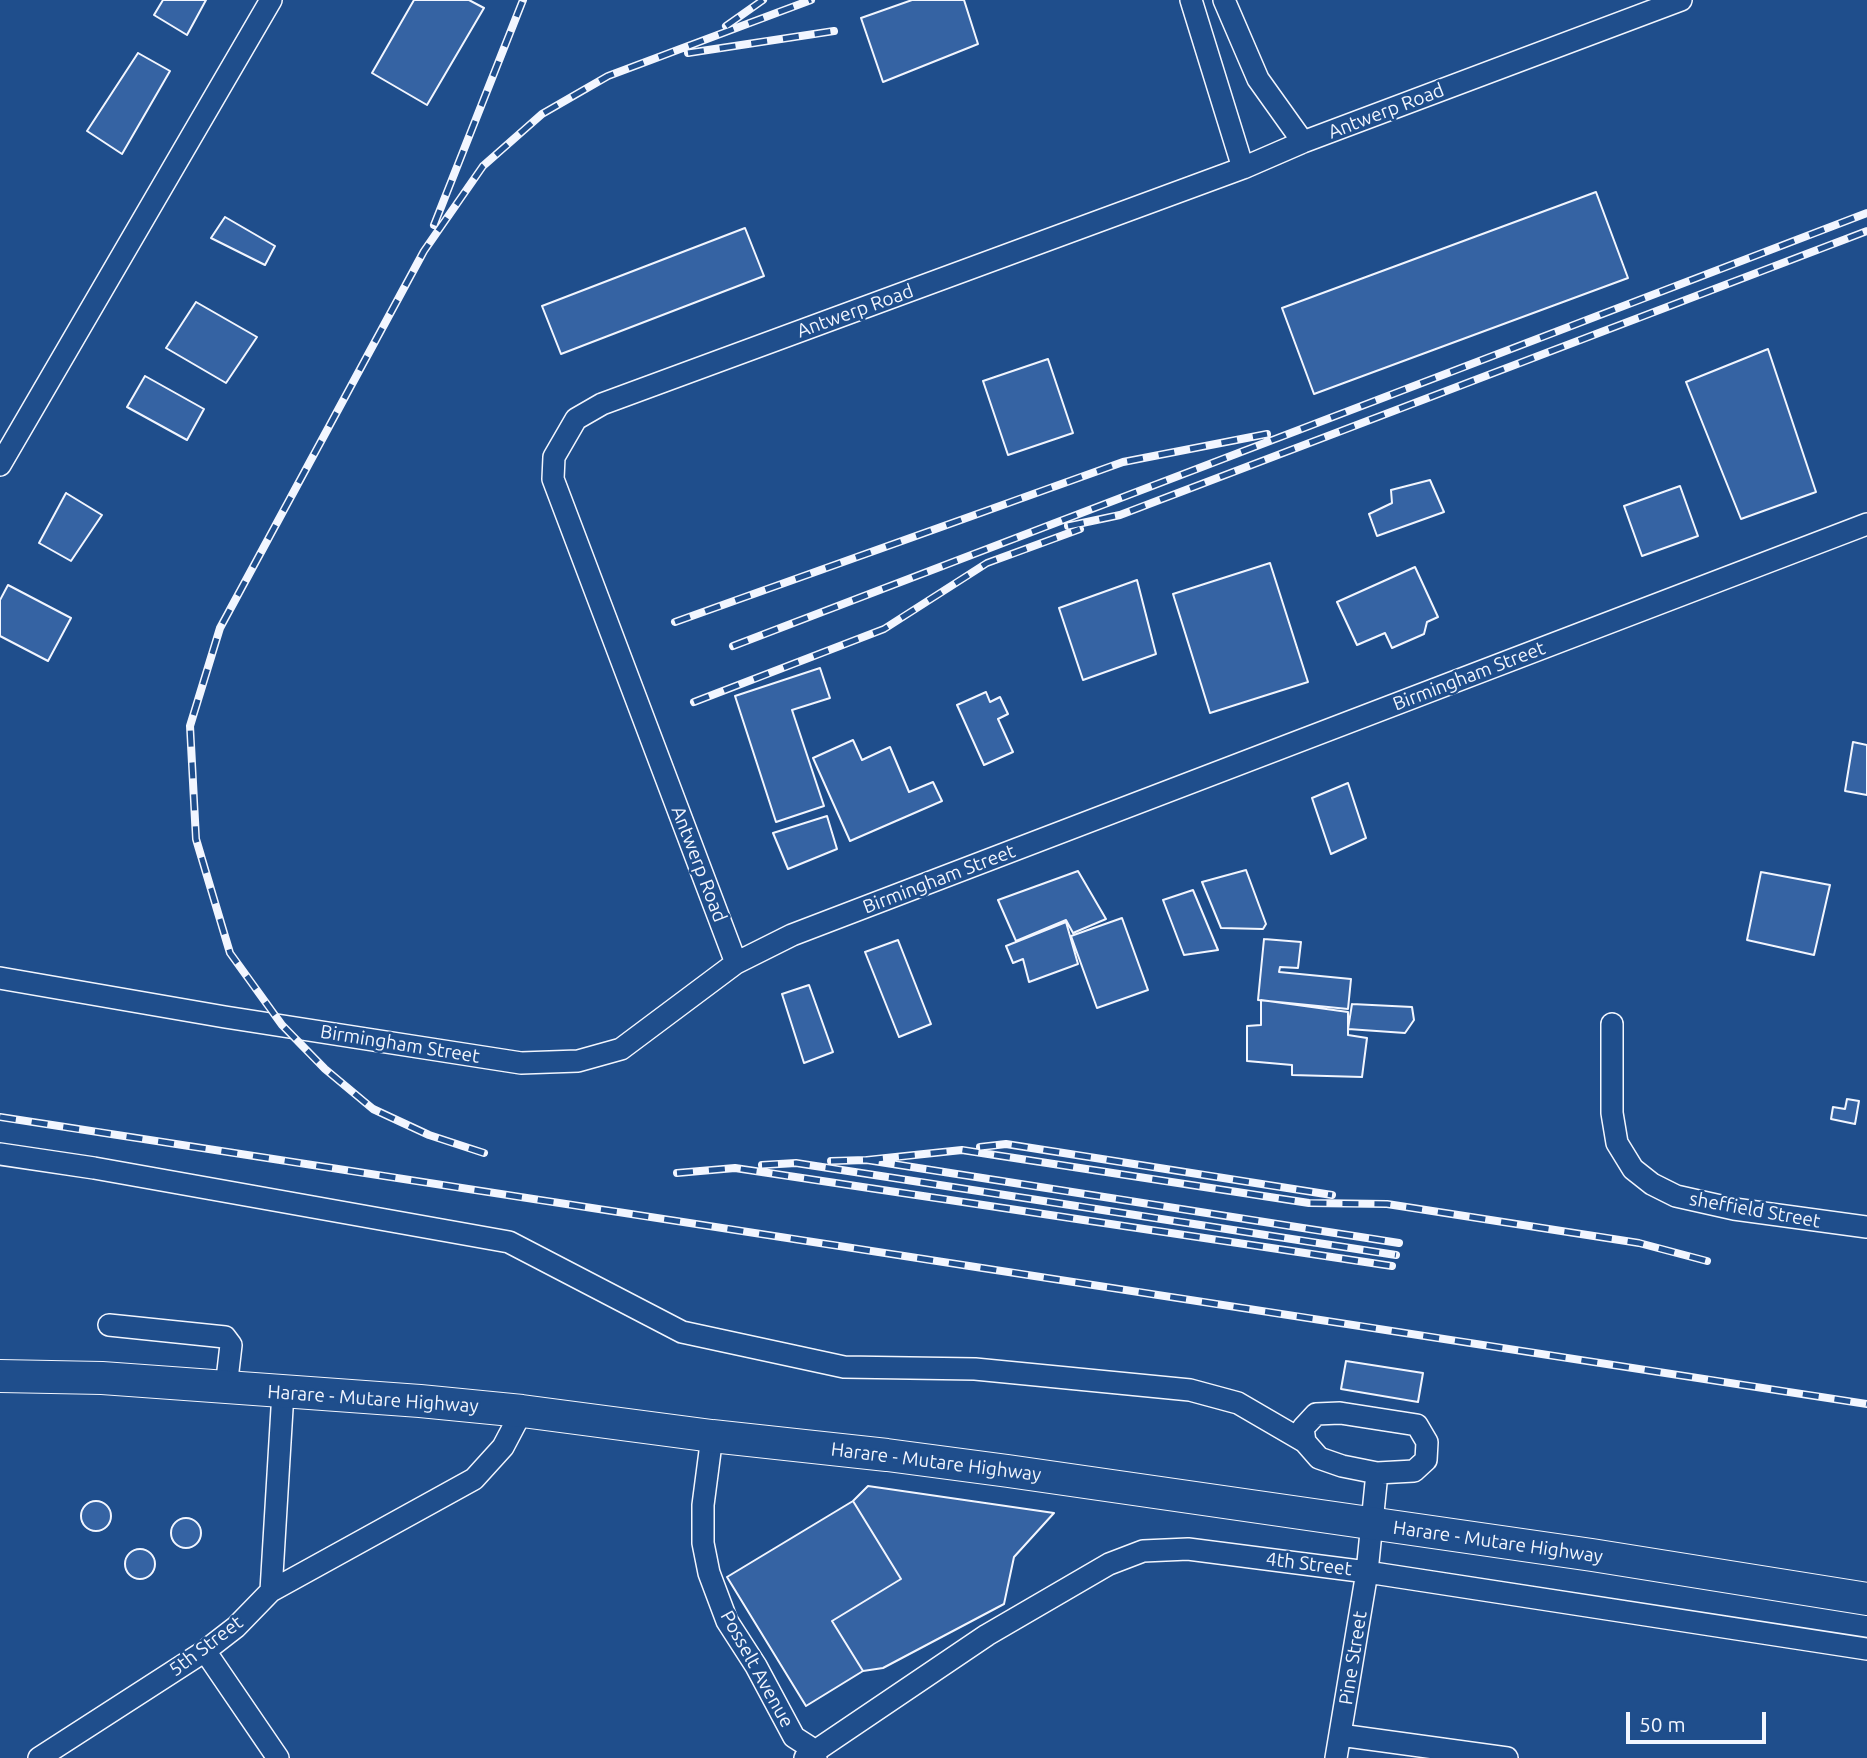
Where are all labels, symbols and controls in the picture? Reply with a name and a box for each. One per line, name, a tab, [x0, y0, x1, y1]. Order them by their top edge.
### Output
street label: Antwerp Road	[1325, 78, 1447, 144]
street label: Antwerp Road	[794, 279, 916, 343]
street label: Birmingham Street	[1390, 636, 1548, 716]
street label: Antwerp Road	[666, 803, 732, 925]
street label: Birmingham Street	[860, 839, 1018, 919]
street label: Birmingham Street	[319, 1020, 481, 1068]
street label: sheffield Street	[1688, 1187, 1822, 1233]
street label: Harare - Mutare Highway	[267, 1380, 479, 1418]
street label: Harare - Mutare Highway	[830, 1438, 1042, 1486]
street label: Harare - Mutare Highway	[1392, 1516, 1604, 1568]
street label: 4th Street	[1265, 1547, 1353, 1581]
street label: Posselt Avenue	[716, 1607, 798, 1731]
street label: Pine Street	[1334, 1609, 1372, 1707]
street label: 5th Street	[165, 1611, 247, 1681]
scale bar	[1629, 1698, 1769, 1742]
text: 50 m	[1639, 1712, 1686, 1736]

